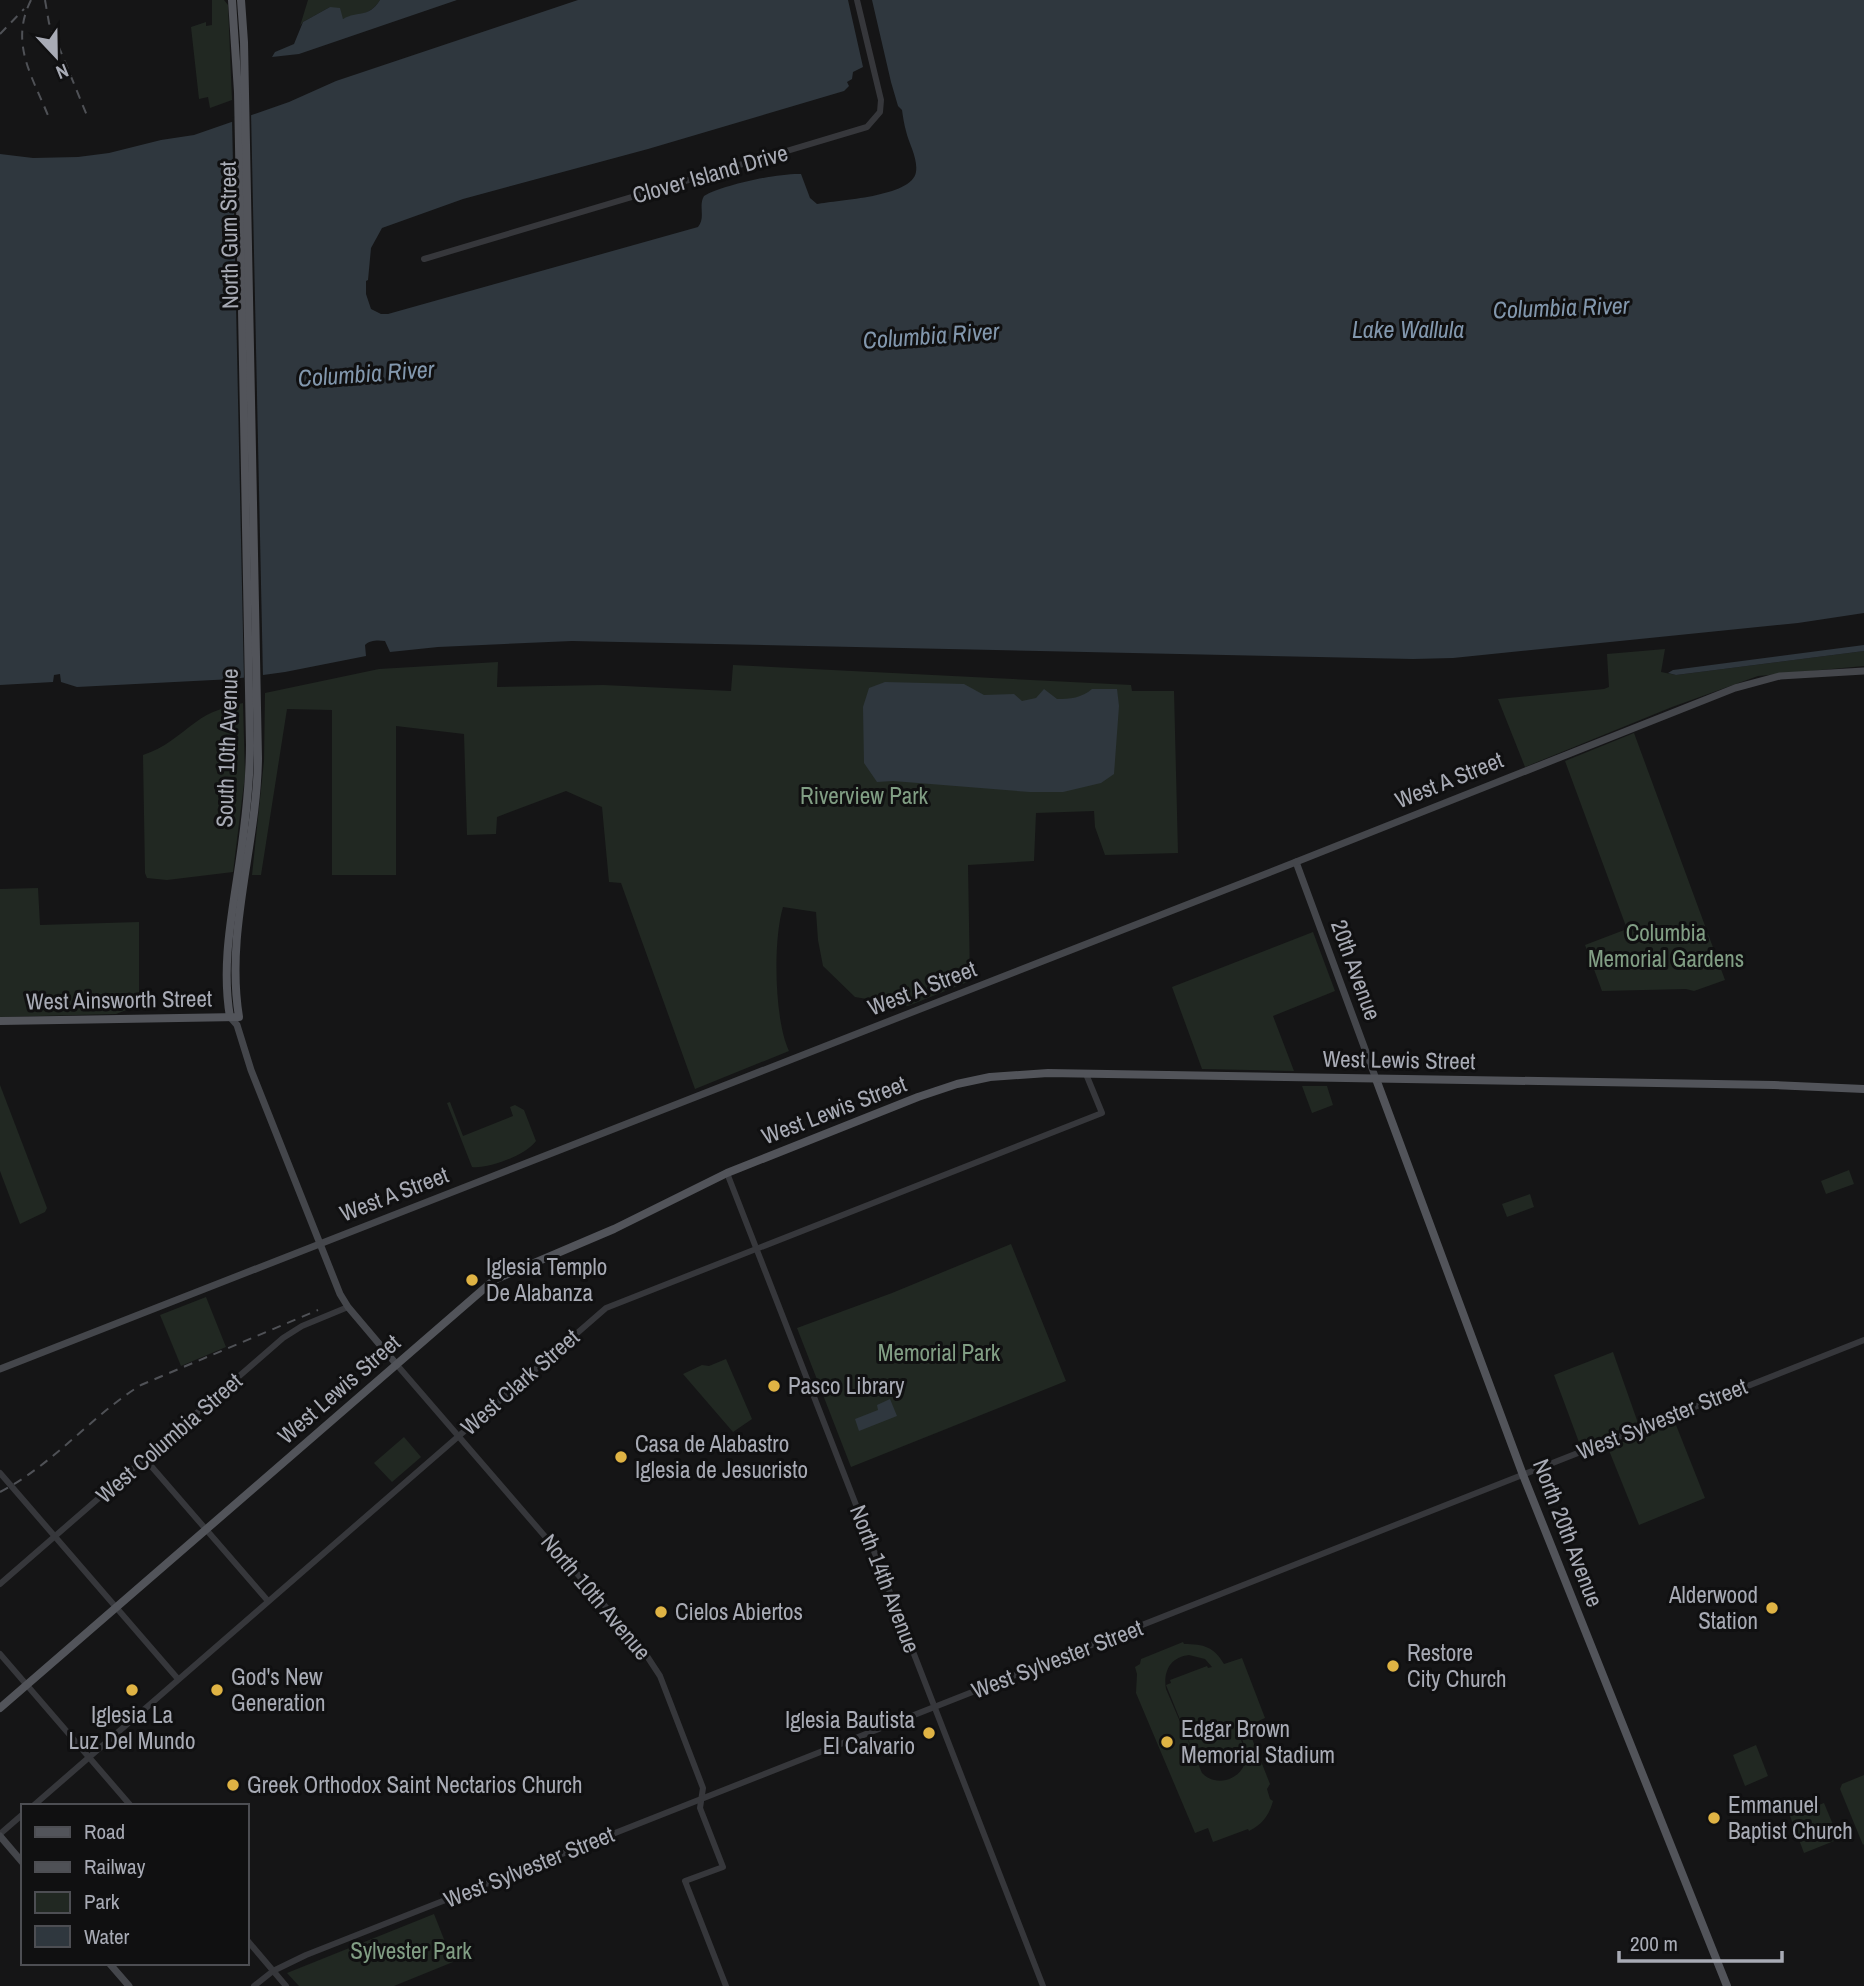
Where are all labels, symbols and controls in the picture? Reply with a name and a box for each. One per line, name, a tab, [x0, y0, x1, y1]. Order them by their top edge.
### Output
north arrow	[21, 21, 91, 91]
text: N	[52, 58, 72, 86]
street label: Clover Island Drive	[629, 137, 791, 211]
street label: North Gum Street	[212, 161, 245, 309]
water label: Columbia River	[1492, 289, 1631, 325]
water label: Lake Wallula	[1352, 313, 1464, 345]
water label: Columbia River	[862, 314, 1002, 356]
water label: Columbia River	[297, 352, 437, 394]
street label: South 10th Avenue	[208, 668, 245, 828]
street label: West A Street	[1390, 744, 1507, 815]
park label: Riverview Park	[800, 780, 928, 811]
street label: 20th Avenue	[1324, 915, 1389, 1024]
park label: Columbia Memorial Gardens	[1588, 917, 1744, 974]
street label: West A Street	[863, 953, 981, 1022]
street label: West Ainsworth Street	[26, 982, 212, 1017]
street label: West Lewis Street	[1322, 1043, 1476, 1076]
street label: West Lewis Street	[757, 1068, 911, 1151]
street label: West A Street	[335, 1159, 453, 1228]
place label: Iglesia Templo De Alabanza	[486, 1251, 607, 1308]
marker: Iglesia Templo De Alabanza	[464, 1272, 480, 1288]
street label: West Clark Street	[454, 1322, 585, 1442]
street label: West Lewis Street	[271, 1327, 406, 1450]
park label: Memorial Park	[878, 1337, 1001, 1368]
street label: West Columbia Street	[89, 1366, 248, 1510]
place label: Pasco Library	[788, 1370, 905, 1401]
street label: West Sylvester Street	[1572, 1370, 1752, 1467]
marker: Pasco Library	[766, 1378, 782, 1394]
place label: Casa de Alabastro Iglesia de Jesucristo	[635, 1428, 808, 1485]
marker: Casa de Alabastro Iglesia de Jesucristo	[613, 1449, 629, 1465]
street label: North 20th Avenue	[1526, 1454, 1611, 1611]
street label: North 14th Avenue	[843, 1500, 928, 1657]
street label: North 10th Avenue	[534, 1527, 658, 1666]
place label: Alderwood Station	[1668, 1579, 1758, 1636]
place label: Cielos Abiertos	[675, 1596, 803, 1627]
marker: Alderwood Station	[1764, 1600, 1780, 1616]
marker: Cielos Abiertos	[653, 1604, 669, 1620]
street label: West Sylvester Street	[967, 1612, 1147, 1705]
place label: Restore City Church	[1407, 1637, 1507, 1694]
marker: Restore City Church	[1385, 1658, 1401, 1674]
place label: God's New Generation	[231, 1661, 325, 1718]
marker: Iglesia La Luz Del Mundo	[124, 1682, 140, 1698]
marker: God's New Generation	[209, 1682, 225, 1698]
place label: Iglesia La Luz Del Mundo	[69, 1699, 195, 1756]
place label: Iglesia Bautista El Calvario	[785, 1704, 915, 1761]
place label: Edgar Brown Memorial Stadium	[1181, 1713, 1335, 1770]
marker: Iglesia Bautista El Calvario	[921, 1725, 937, 1741]
marker: Edgar Brown Memorial Stadium	[1159, 1734, 1175, 1750]
place label: Greek Orthodox Saint Nectarios Church	[247, 1769, 582, 1800]
marker: Greek Orthodox Saint Nectarios Church	[225, 1777, 241, 1793]
place label: Emmanuel Baptist Church	[1728, 1789, 1853, 1846]
legend	[21, 1804, 248, 1965]
marker: Emmanuel Baptist Church	[1706, 1810, 1722, 1826]
text: Road	[84, 1817, 125, 1846]
street label: West Sylvester Street	[439, 1818, 619, 1915]
text: Railway	[84, 1852, 146, 1881]
text: Park	[84, 1887, 120, 1916]
scale bar	[1619, 1920, 1782, 1964]
text: Water	[84, 1922, 130, 1951]
text: 200 m	[1630, 1929, 1678, 1958]
park label: Sylvester Park	[350, 1935, 472, 1966]

